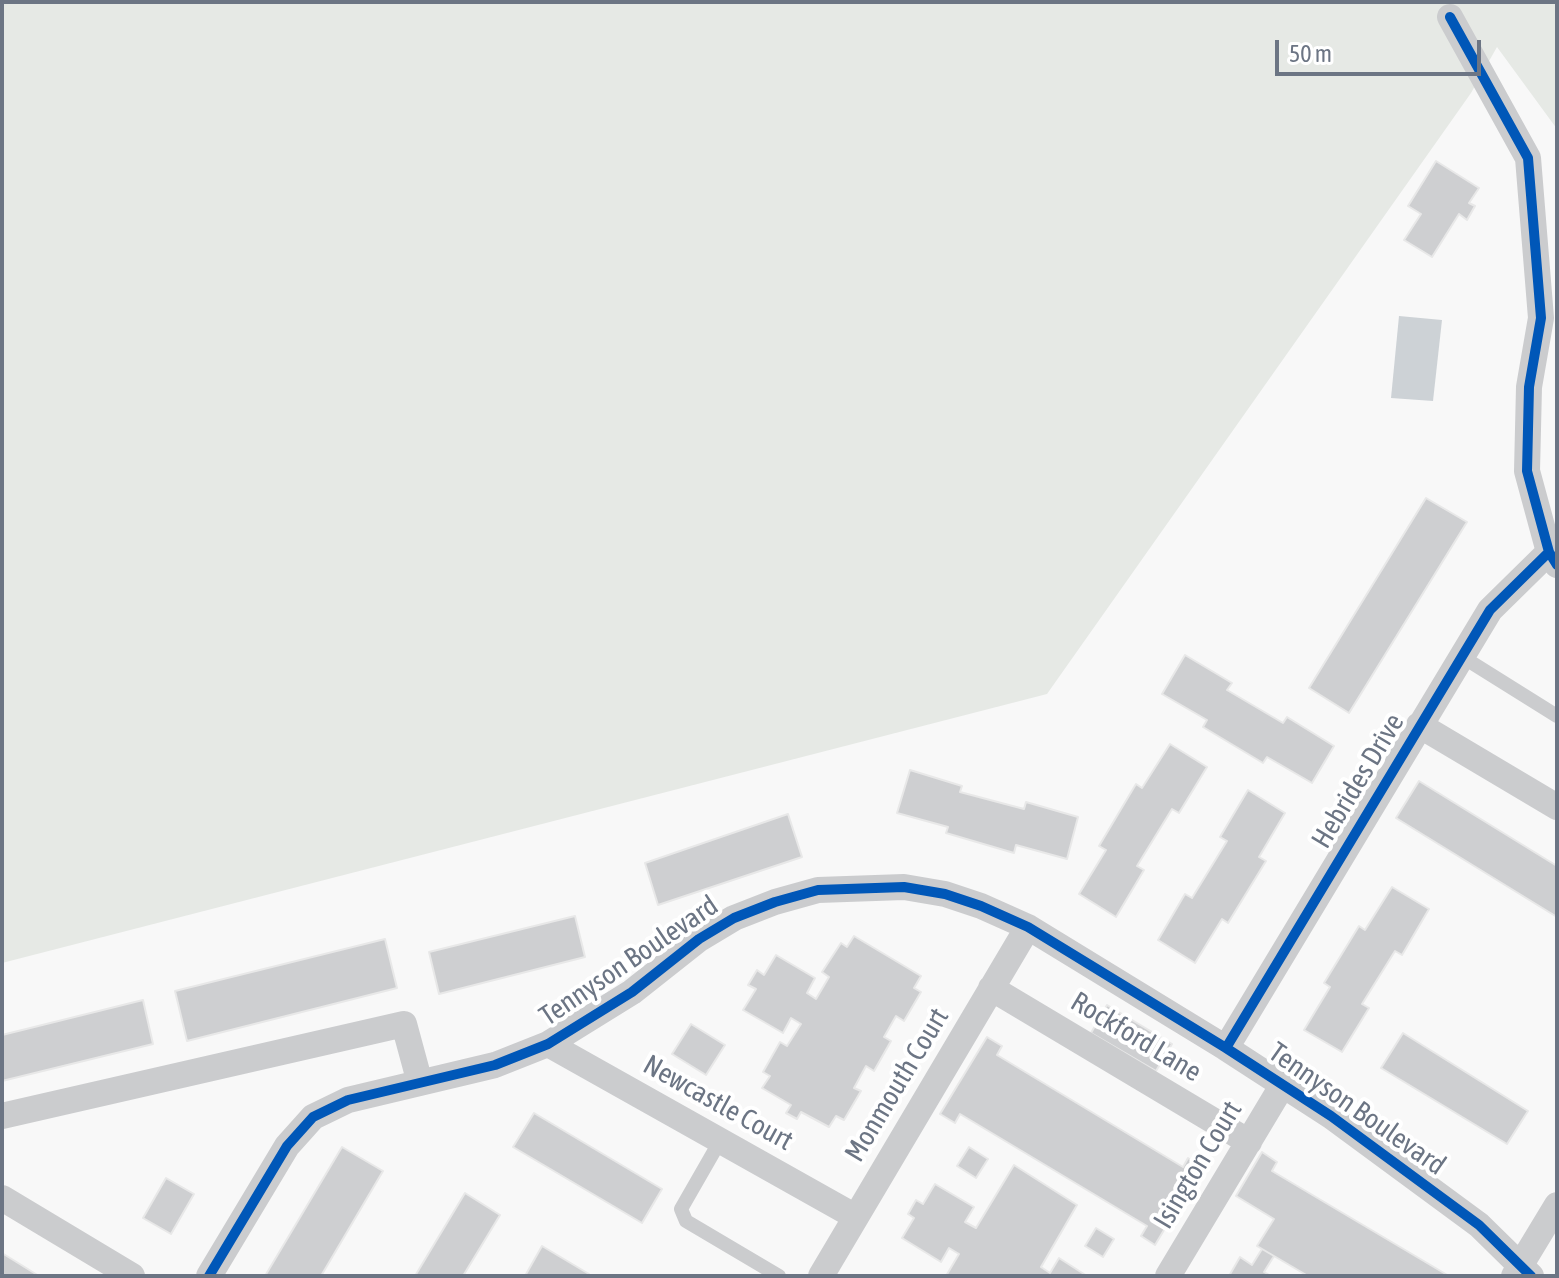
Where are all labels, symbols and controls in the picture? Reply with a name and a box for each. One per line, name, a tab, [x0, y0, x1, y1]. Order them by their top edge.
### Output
scale bar	[1279, 24, 1485, 74]
text: 50 m	[1289, 40, 1332, 67]
street label: Hebrides Drive	[1305, 708, 1411, 854]
street label: Tennyson Boulevard	[533, 889, 725, 1033]
street label: Rockford Lane	[1065, 985, 1207, 1089]
street label: Monmouth Court	[838, 1002, 956, 1168]
street label: Tennyson Boulevard	[1262, 1036, 1452, 1182]
street label: Newcastle Court	[637, 1048, 799, 1158]
street label: Isington Court	[1147, 1095, 1249, 1235]

